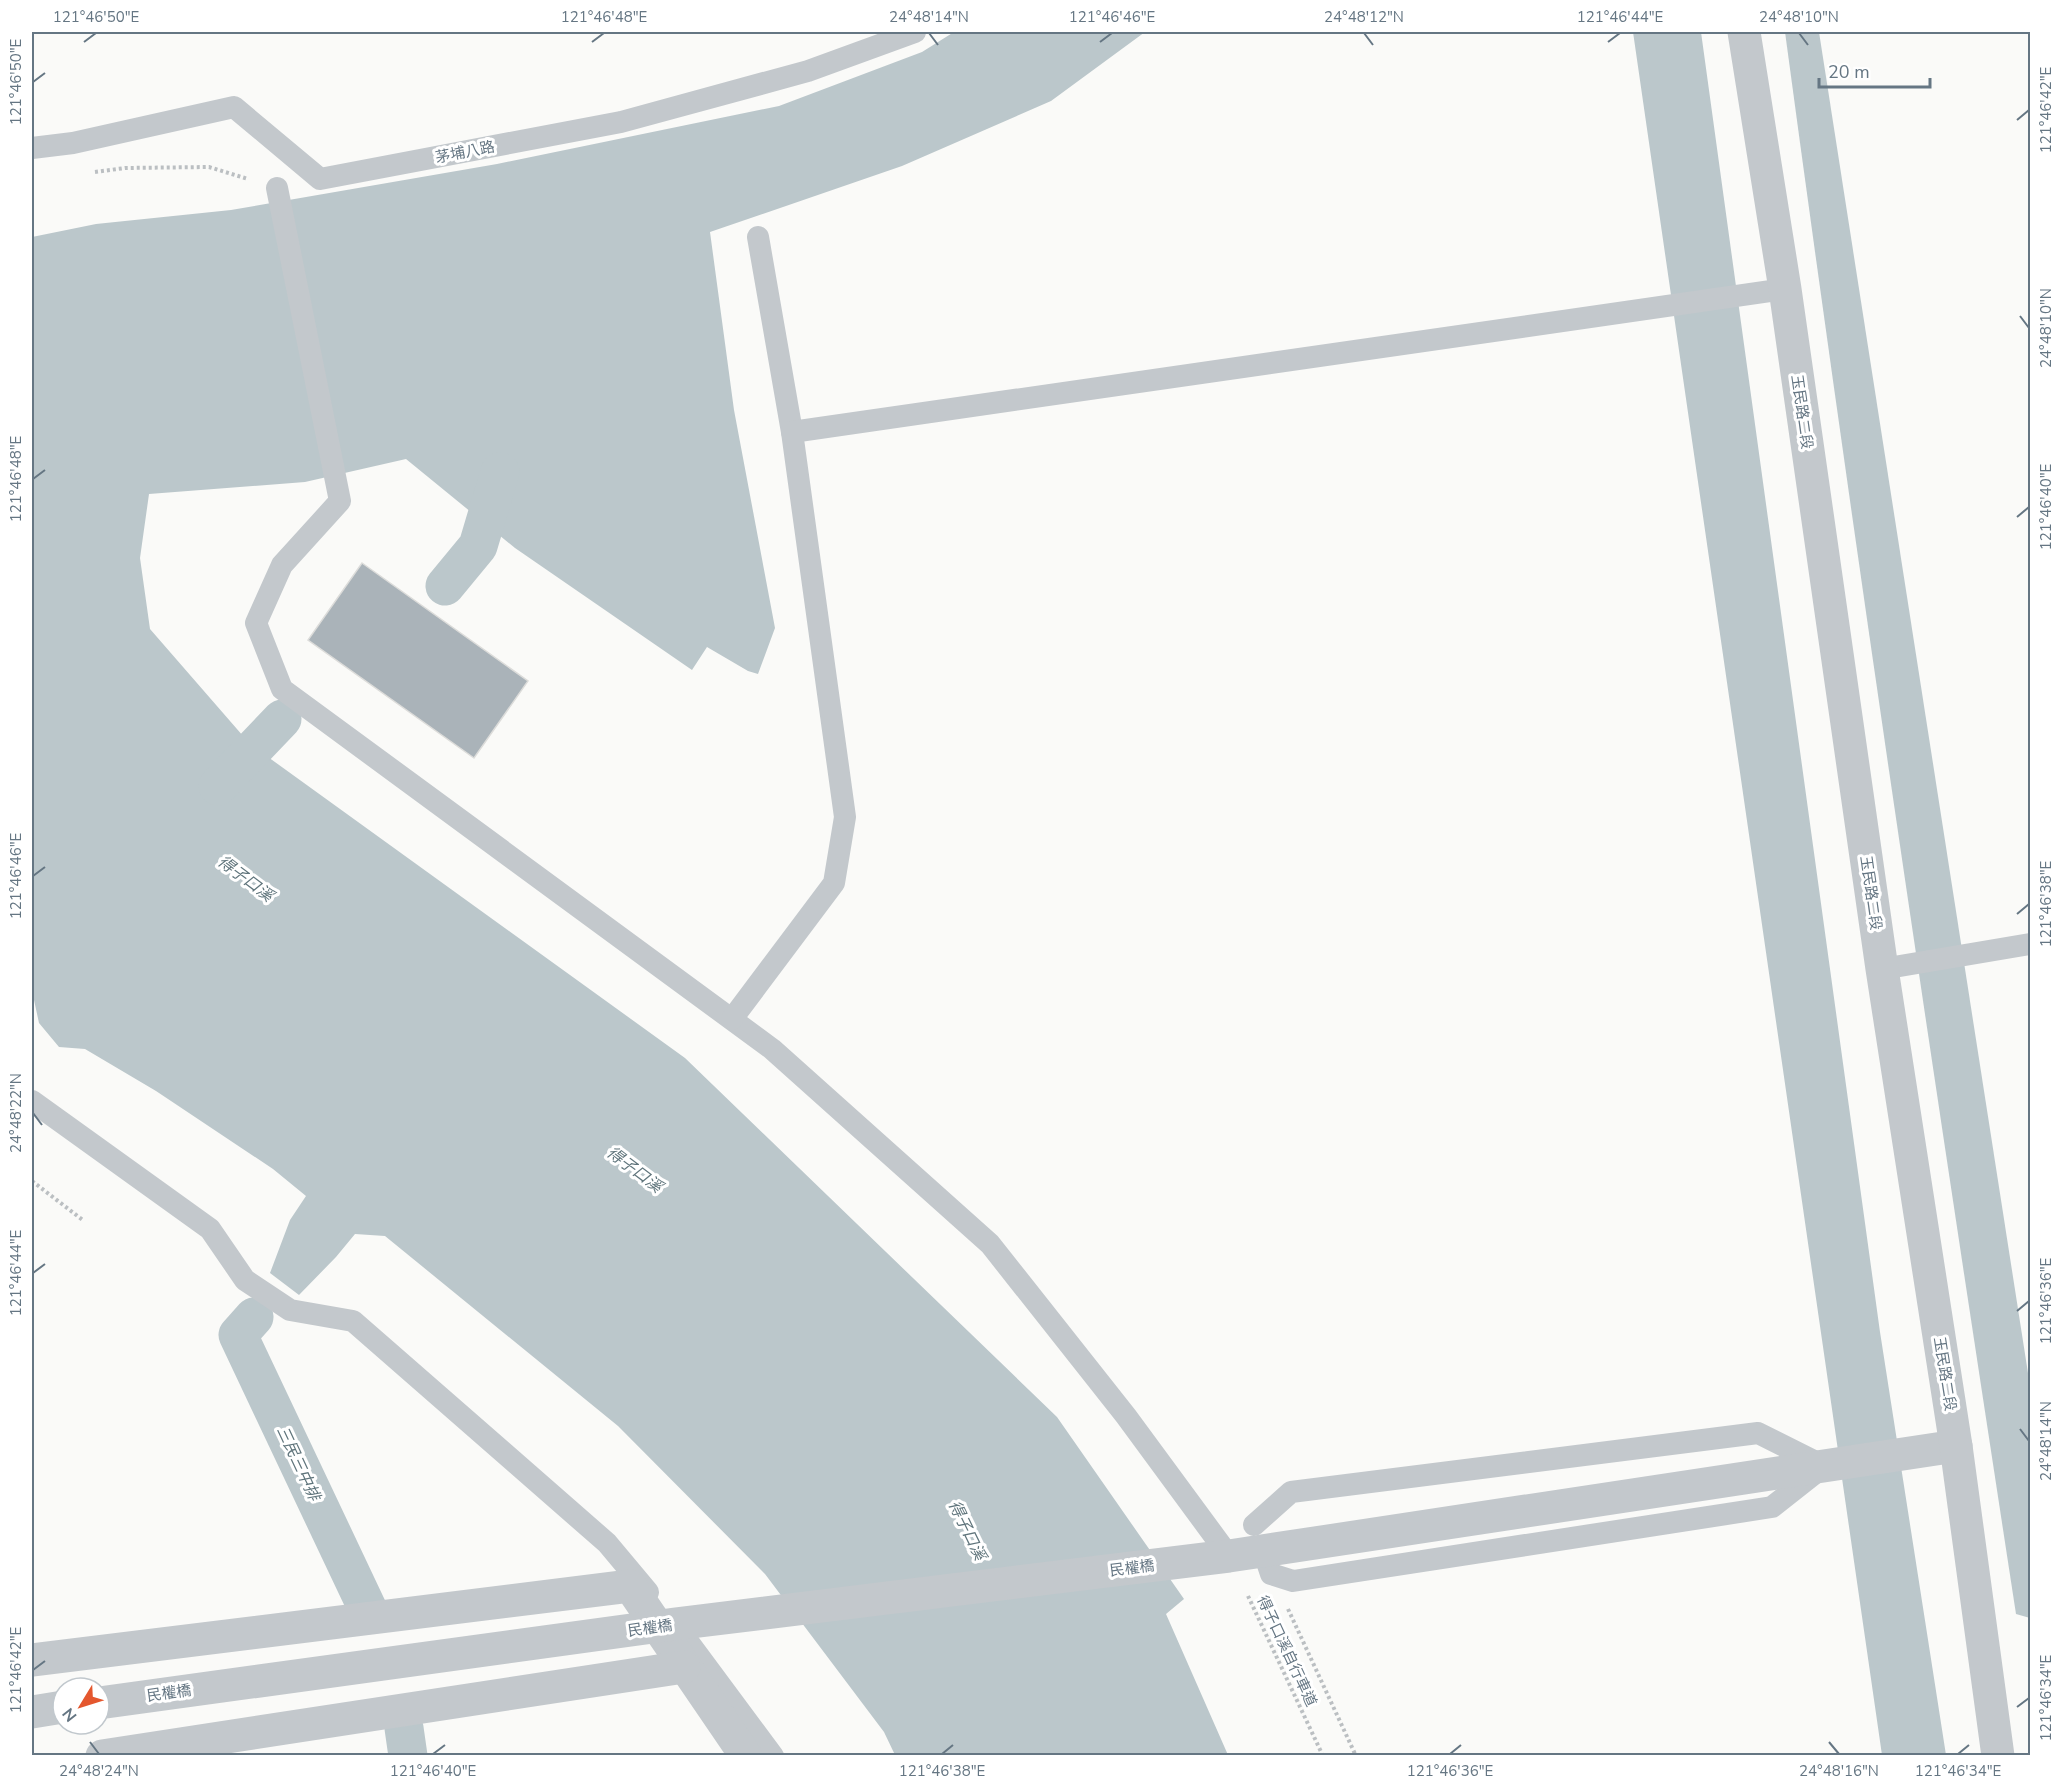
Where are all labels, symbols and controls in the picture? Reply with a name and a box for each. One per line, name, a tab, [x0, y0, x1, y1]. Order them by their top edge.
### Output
text: 121°46'50"E	[53, 7, 139, 27]
text: 121°46'48"E	[561, 7, 647, 27]
text: 24°48'14"N	[889, 7, 969, 27]
text: 121°46'46"E	[1069, 7, 1155, 27]
text: 24°48'12"N	[1324, 7, 1404, 27]
text: 121°46'44"E	[1577, 7, 1663, 27]
text: 24°48'10"N	[1759, 7, 1839, 27]
text: 121°46'50"E	[6, 39, 26, 125]
scale bar	[1819, 51, 1930, 89]
text: 20 m	[1828, 60, 1870, 84]
text: 121°46'42"E	[2036, 67, 2056, 153]
street label: 茅埔八路	[434, 136, 496, 168]
text: 24°48'10"N	[2036, 288, 2056, 368]
street label: 玉民路二段	[1787, 373, 1817, 451]
text: 121°46'48"E	[6, 436, 26, 522]
text: 121°46'40"E	[2036, 464, 2056, 550]
text: 121°46'46"E	[6, 833, 26, 919]
water label: 得子口溪	[213, 851, 279, 908]
street label: 玉民路二段	[1856, 854, 1886, 932]
text: 121°46'38"E	[2036, 861, 2056, 947]
text: 24°48'22"N	[6, 1073, 26, 1153]
water label: 得子口溪	[602, 1142, 668, 1199]
text: 121°46'44"E	[6, 1230, 26, 1316]
text: 121°46'36"E	[2036, 1258, 2056, 1344]
street label: 玉民路二段	[1929, 1335, 1961, 1413]
text: 24°48'14"N	[2036, 1401, 2056, 1481]
water label: 三民三中排	[271, 1423, 326, 1506]
water label: 得子口溪	[943, 1497, 992, 1566]
street label: 民權橋	[1108, 1555, 1156, 1581]
street label: 得子口溪自行車道	[1253, 1592, 1321, 1710]
street label: 民權橋	[626, 1615, 674, 1641]
text: 121°46'42"E	[6, 1627, 26, 1713]
text: 121°46'34"E	[2036, 1655, 2056, 1741]
north arrow	[51, 1676, 111, 1736]
street label: 民權橋	[145, 1680, 193, 1706]
text: N	[58, 1703, 82, 1726]
text: 24°48'24"N	[59, 1761, 139, 1781]
text: 121°46'40"E	[390, 1761, 476, 1781]
text: 121°46'38"E	[899, 1761, 985, 1781]
text: 121°46'36"E	[1407, 1761, 1493, 1781]
text: 24°48'16"N	[1799, 1761, 1879, 1781]
text: 121°46'34"E	[1915, 1761, 2001, 1781]

